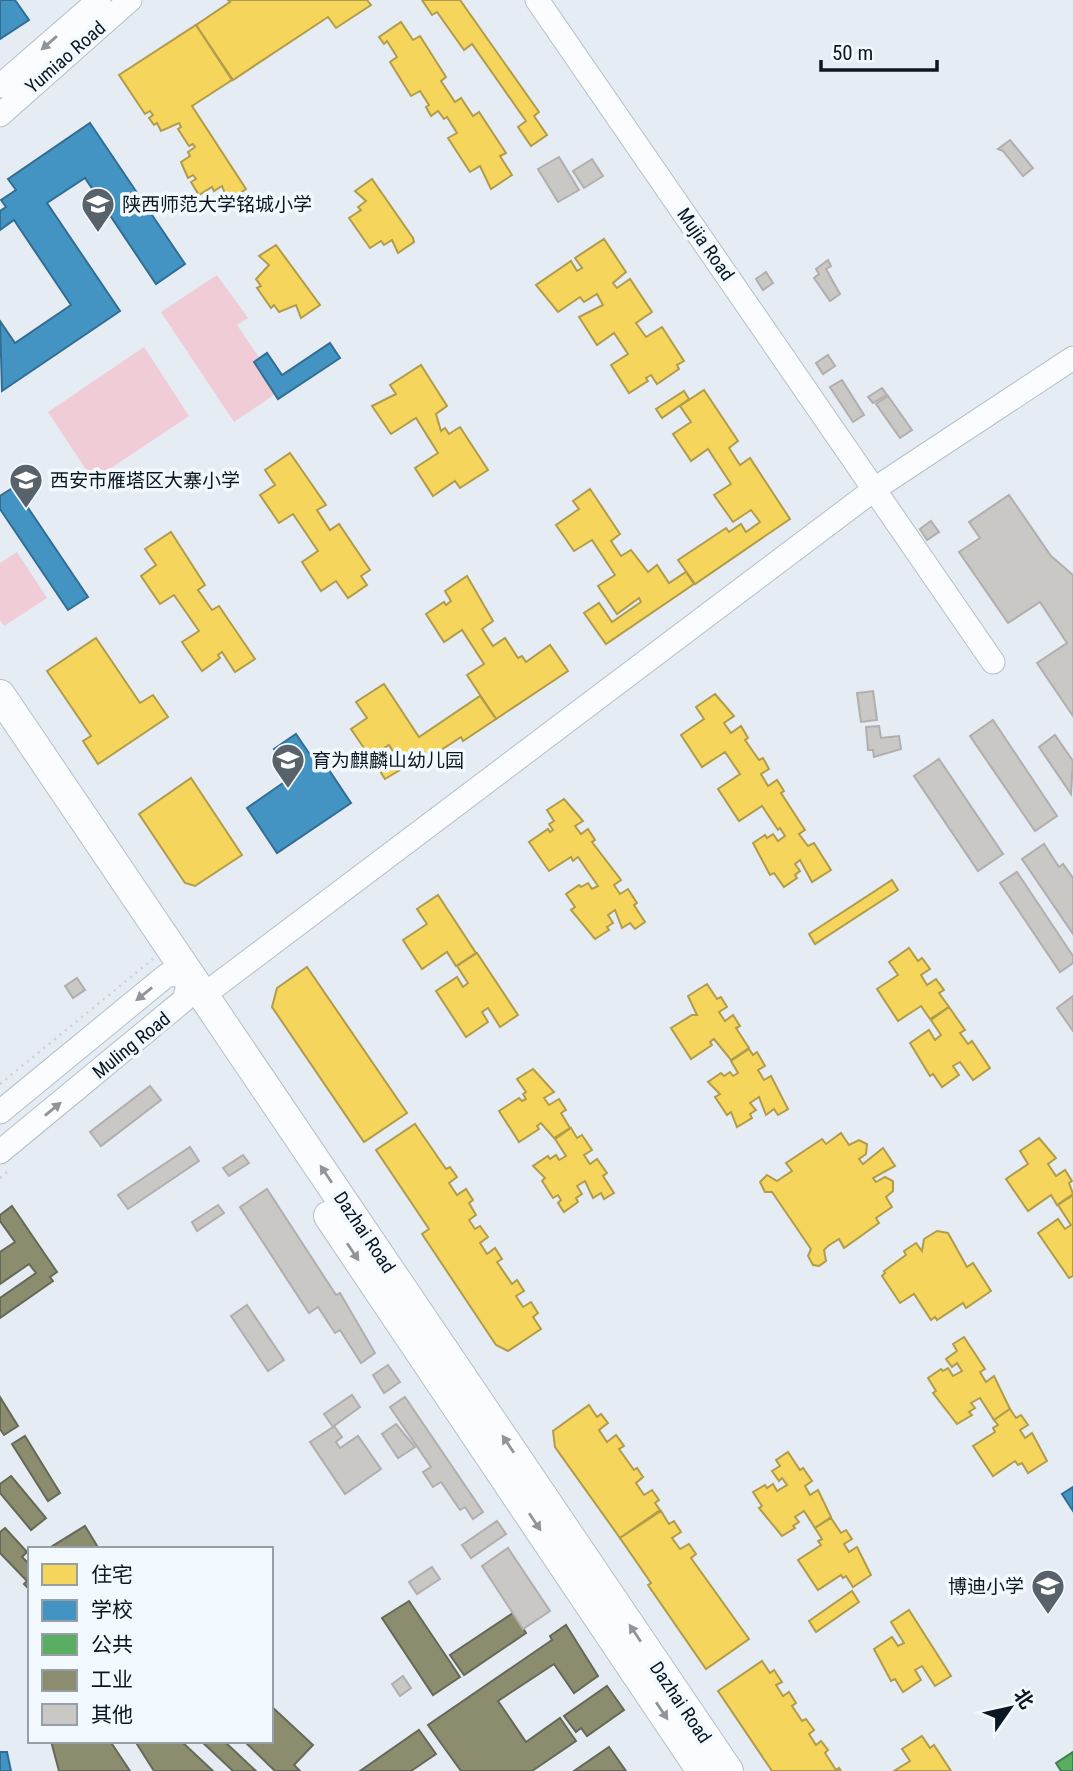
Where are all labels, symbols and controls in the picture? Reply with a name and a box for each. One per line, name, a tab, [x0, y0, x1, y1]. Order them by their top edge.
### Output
street label: Yumiao Road	[21, 16, 110, 98]
scale bar	[821, 28, 936, 72]
one-way arrow	[40, 35, 58, 51]
text: 50 m	[832, 41, 873, 65]
school or university icon: 陕西师范大学铭城小学	[79, 185, 117, 234]
place label: 陕西师范大学铭城小学	[122, 193, 312, 216]
street label: Mujia Road	[672, 203, 739, 285]
school or university icon: 西安市雁塔区大寨小学	[7, 461, 45, 510]
place label: 西安市雁塔区大寨小学	[50, 469, 240, 492]
school or university icon: 育为麒麟山幼儿园	[269, 741, 307, 790]
place label: 育为麒麟山幼儿园	[312, 749, 464, 772]
one-way arrow	[135, 986, 152, 1001]
street label: Muling Road	[88, 1007, 175, 1084]
one-way arrow	[43, 1101, 61, 1116]
one-way arrow	[319, 1165, 333, 1183]
street label: Dazhai Road	[329, 1187, 400, 1277]
one-way arrow	[347, 1242, 360, 1262]
one-way arrow	[501, 1435, 515, 1453]
one-way arrow	[528, 1513, 542, 1531]
legend	[28, 1547, 273, 1743]
text: 住宅	[91, 1563, 133, 1587]
school or university icon: 博迪小学	[1029, 1567, 1067, 1616]
place label: 博迪小学	[948, 1575, 1024, 1598]
text: 学校	[91, 1598, 133, 1622]
one-way arrow	[628, 1624, 642, 1642]
text: 公共	[91, 1633, 133, 1657]
street label: Dazhai Road	[645, 1657, 716, 1747]
text: 工业	[91, 1668, 133, 1692]
north arrow	[975, 1673, 1045, 1743]
text: 北	[1009, 1684, 1039, 1713]
one-way arrow	[655, 1702, 669, 1720]
text: 其他	[91, 1703, 133, 1727]

